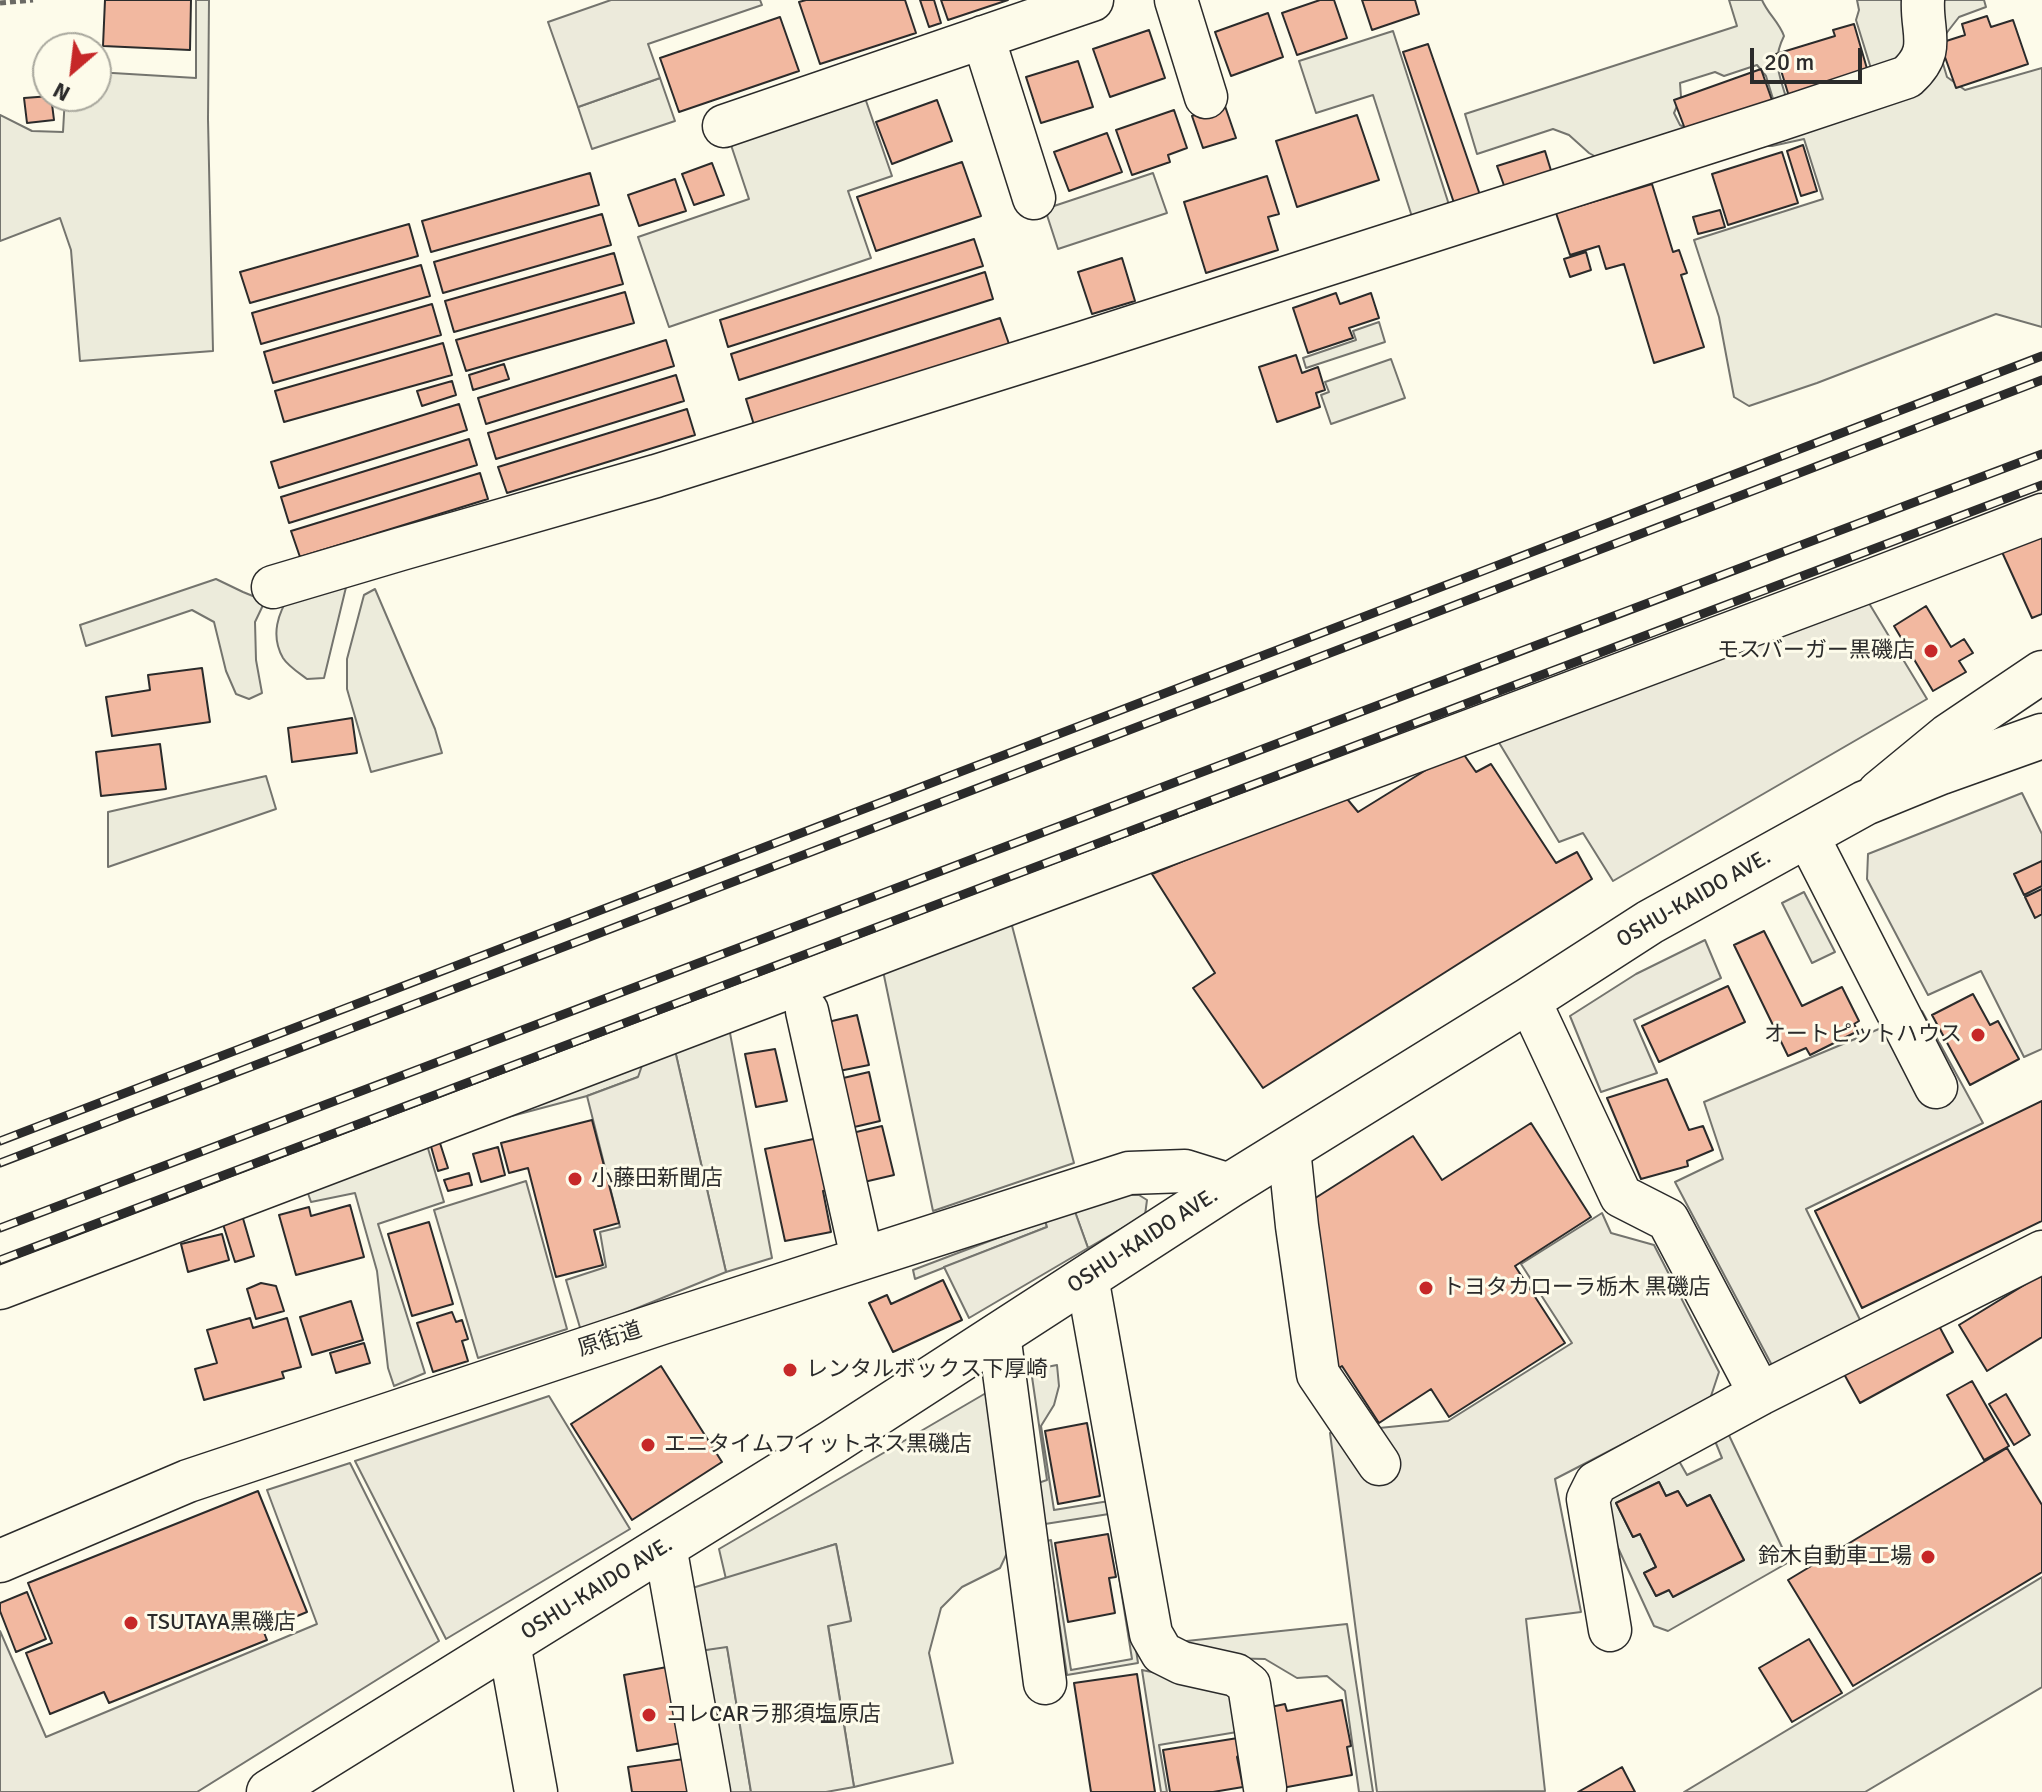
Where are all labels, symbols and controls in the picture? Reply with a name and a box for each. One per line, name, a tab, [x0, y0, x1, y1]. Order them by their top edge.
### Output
north arrow	[32, 32, 112, 112]
scale bar	[1754, 32, 1866, 82]
text: 20 m	[1764, 47, 1814, 77]
text: N	[48, 76, 75, 107]
place label: モスバーガー黒磯店	[1717, 638, 1915, 664]
marker: モスバーガー黒磯店	[1922, 642, 1940, 660]
street label: OSHU-KAIDO AVE.	[1612, 844, 1776, 954]
place label: オートピットハウス	[1764, 1022, 1962, 1048]
marker: オートピットハウス	[1969, 1026, 1987, 1044]
place label: 小藤田新聞店	[591, 1166, 723, 1192]
marker: 小藤田新聞店	[566, 1170, 584, 1188]
street label: OSHU-KAIDO AVE.	[1063, 1183, 1223, 1299]
place label: トヨタカローラ栃木 黒磯店	[1442, 1275, 1711, 1301]
marker: トヨタカローラ栃木 黒磯店	[1417, 1279, 1435, 1297]
street label: 原街道	[575, 1317, 645, 1363]
place label: レンタルボックス下厚崎	[806, 1357, 1048, 1383]
marker: レンタルボックス下厚崎	[781, 1361, 799, 1379]
place label: エニタイムフィットネス黒磯店	[664, 1432, 972, 1458]
marker: エニタイムフィットネス黒磯店	[639, 1436, 657, 1454]
street label: OSHU-KAIDO AVE.	[516, 1532, 678, 1646]
place label: 鈴木自動車工場	[1758, 1544, 1912, 1570]
marker: 鈴木自動車工場	[1919, 1548, 1937, 1566]
place label: TSUTAYA黒磯店	[147, 1610, 296, 1636]
marker: TSUTAYA黒磯店	[122, 1614, 140, 1632]
place label: コレCARラ那須塩原店	[665, 1702, 881, 1728]
marker: コレCARラ那須塩原店	[640, 1706, 658, 1724]

